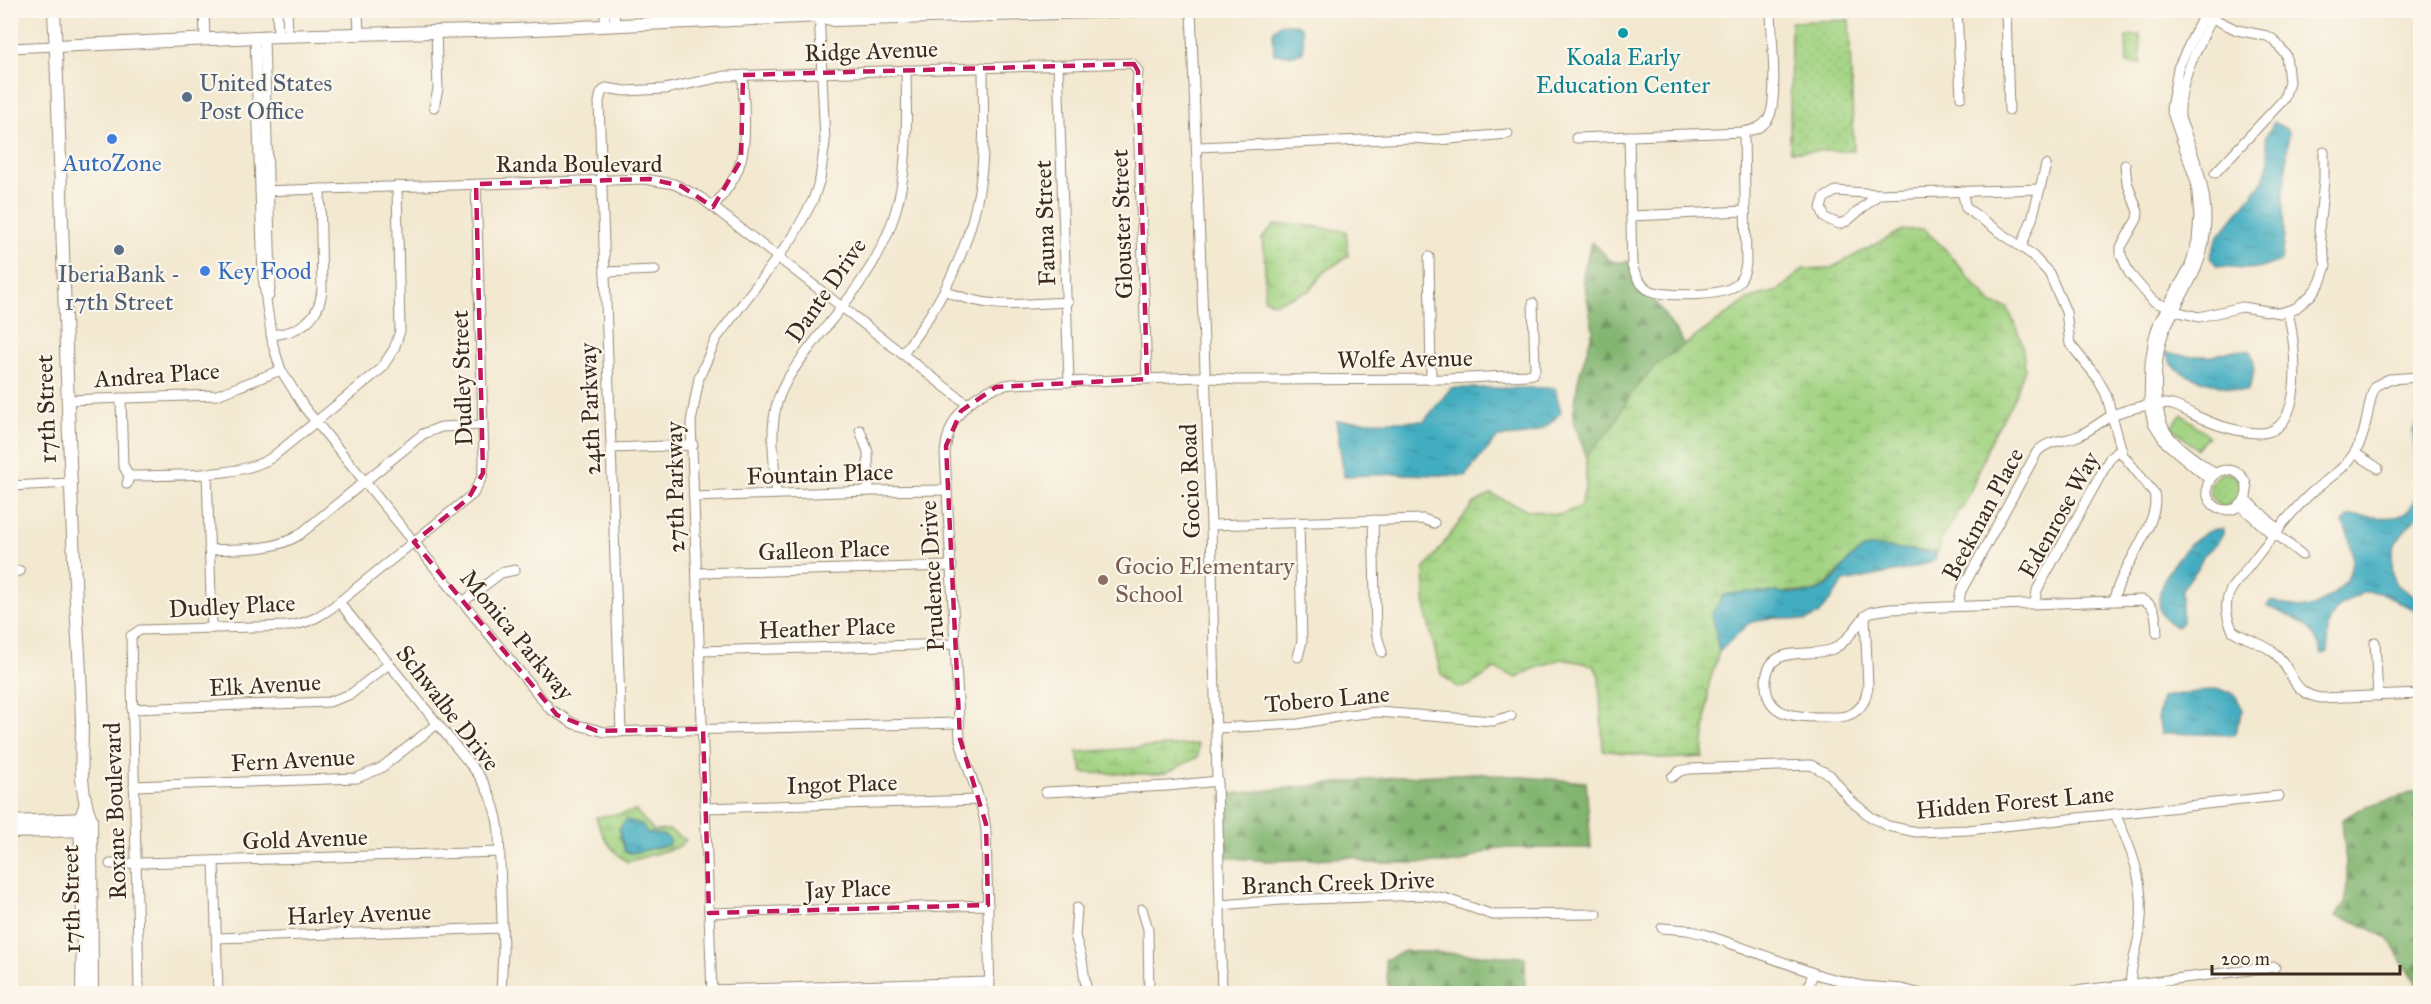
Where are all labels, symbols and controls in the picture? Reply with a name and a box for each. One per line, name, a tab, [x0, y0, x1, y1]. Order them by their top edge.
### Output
marker: Koala Early Education Center	[1616, 26, 1630, 40]
street label: Ridge Avenue	[804, 34, 938, 68]
place label: Koala Early Education Center	[1536, 42, 1710, 100]
place label: United States Post Office	[199, 68, 332, 126]
marker: United States Post Office	[180, 90, 194, 104]
marker: AutoZone	[105, 132, 119, 146]
place label: AutoZone	[61, 148, 162, 178]
street label: Glouster Street	[1104, 148, 1140, 300]
street label: Randa Boulevard	[495, 149, 663, 179]
street label: Fauna Street	[1028, 159, 1062, 286]
street label: Dante Drive	[779, 232, 873, 348]
marker: IberiaBank - 17th Street	[112, 243, 126, 257]
place label: Key Food	[217, 256, 312, 286]
place label: IberiaBank - 17th Street	[58, 259, 180, 317]
marker: Key Food	[198, 264, 212, 278]
street label: Dudley Street	[445, 309, 479, 447]
street label: 24th Parkway	[573, 342, 607, 476]
street label: Wolfe Avenue	[1337, 343, 1473, 375]
street label: 17th Street	[29, 354, 63, 464]
street label: Andrea Place	[92, 356, 221, 394]
street label: 27th Parkway	[659, 420, 691, 553]
street label: Gocio Road	[1173, 423, 1207, 539]
street label: Beekman Place	[1936, 443, 2030, 585]
street label: Edenrose Way	[2012, 446, 2106, 584]
street label: Fountain Place	[746, 456, 894, 492]
street label: Prudence Drive	[913, 500, 951, 652]
street label: Galleon Place	[758, 533, 890, 567]
place label: Gocio Elementary School	[1115, 551, 1295, 609]
street label: Monica Parkway	[454, 563, 581, 707]
marker: Gocio Elementary School	[1096, 573, 1110, 587]
street label: Dudley Place	[168, 588, 296, 624]
street label: Heather Place	[758, 611, 896, 645]
street label: Schwalbe Drive	[390, 639, 506, 777]
street label: Elk Avenue	[208, 667, 322, 703]
street label: Tobero Lane	[1263, 679, 1391, 719]
street label: Roxane Boulevard	[97, 722, 133, 900]
street label: Fern Avenue	[230, 742, 356, 778]
street label: Ingot Place	[786, 767, 898, 801]
street label: Hidden Forest Lane	[1915, 778, 2115, 826]
street label: Gold Avenue	[242, 822, 368, 856]
street label: 17th Street	[55, 844, 87, 954]
street label: Branch Creek Drive	[1241, 865, 1435, 901]
street label: Jay Place	[802, 873, 891, 906]
street label: Harley Avenue	[286, 896, 432, 932]
scale bar	[2212, 938, 2400, 976]
text: 200 m	[2221, 948, 2270, 970]

